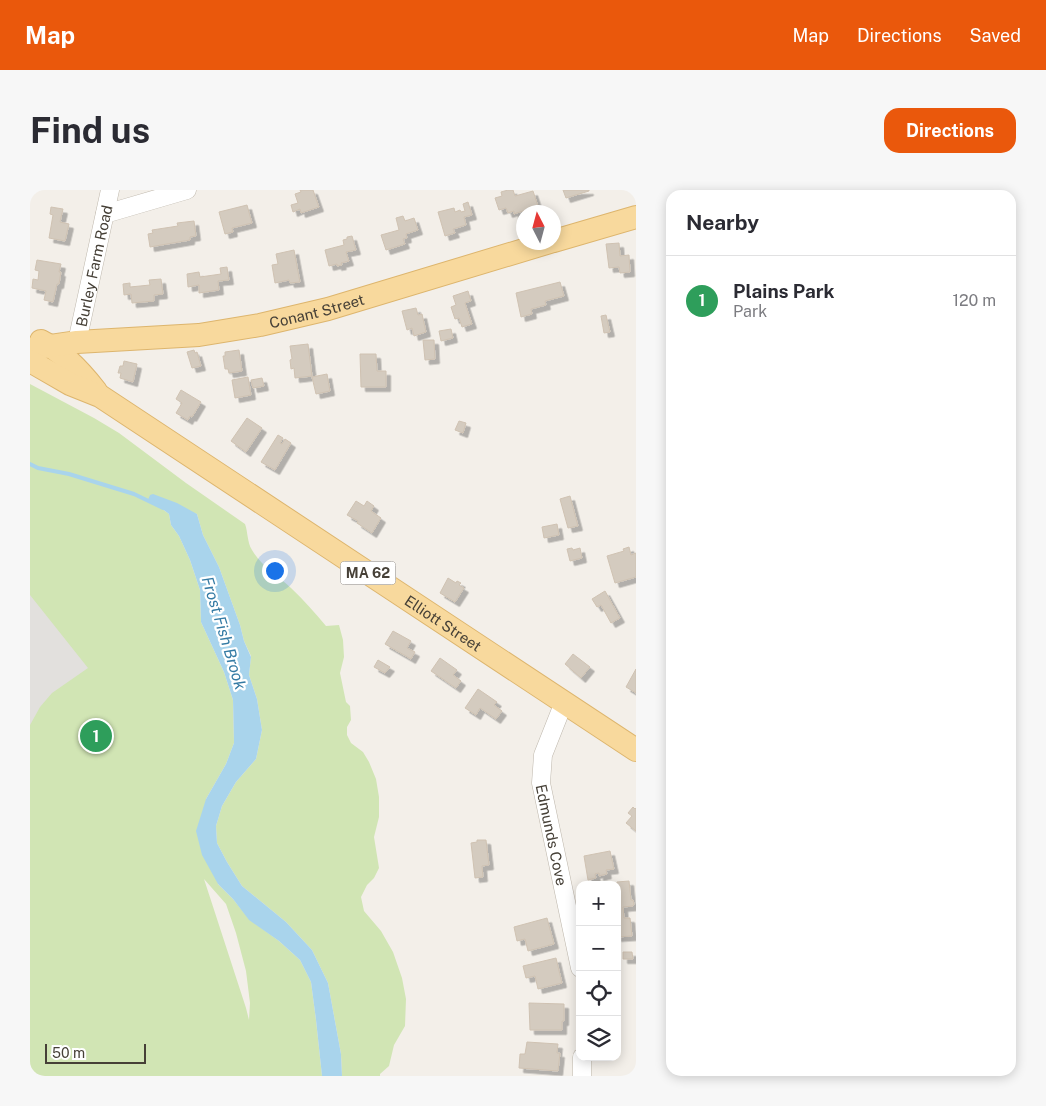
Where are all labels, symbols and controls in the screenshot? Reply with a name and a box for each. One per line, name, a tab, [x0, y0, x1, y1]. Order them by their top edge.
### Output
text: Map	[25, 21, 75, 49]
text: Map	[792, 25, 829, 46]
text: Directions	[857, 25, 942, 46]
text: Saved	[970, 25, 1021, 46]
button: Directions	[884, 108, 1016, 153]
text: Find us	[30, 110, 150, 151]
street label: Burley Farm Road	[72, 203, 115, 328]
north arrow	[516, 205, 561, 250]
text: Nearby	[686, 210, 759, 235]
text: Plains Park	[733, 280, 835, 302]
street label: Conant Street	[268, 290, 366, 331]
text: 1	[699, 291, 705, 310]
text: 120 m	[952, 291, 996, 310]
text: Park	[733, 302, 767, 321]
your location	[262, 558, 288, 584]
road number: MA 62	[340, 562, 396, 584]
water label: Frost Fish Brook	[198, 574, 250, 692]
street label: Elliott Street	[402, 591, 485, 654]
pin: 1	[80, 717, 112, 755]
street label: Edmunds Cove	[533, 782, 571, 887]
map controls	[576, 881, 621, 1061]
button: +	[576, 881, 621, 926]
button: −	[576, 926, 621, 971]
button: locate	[576, 971, 621, 1016]
button: layers	[576, 1016, 621, 1061]
scale bar	[45, 1041, 146, 1064]
text: 50 m	[52, 1045, 85, 1061]

